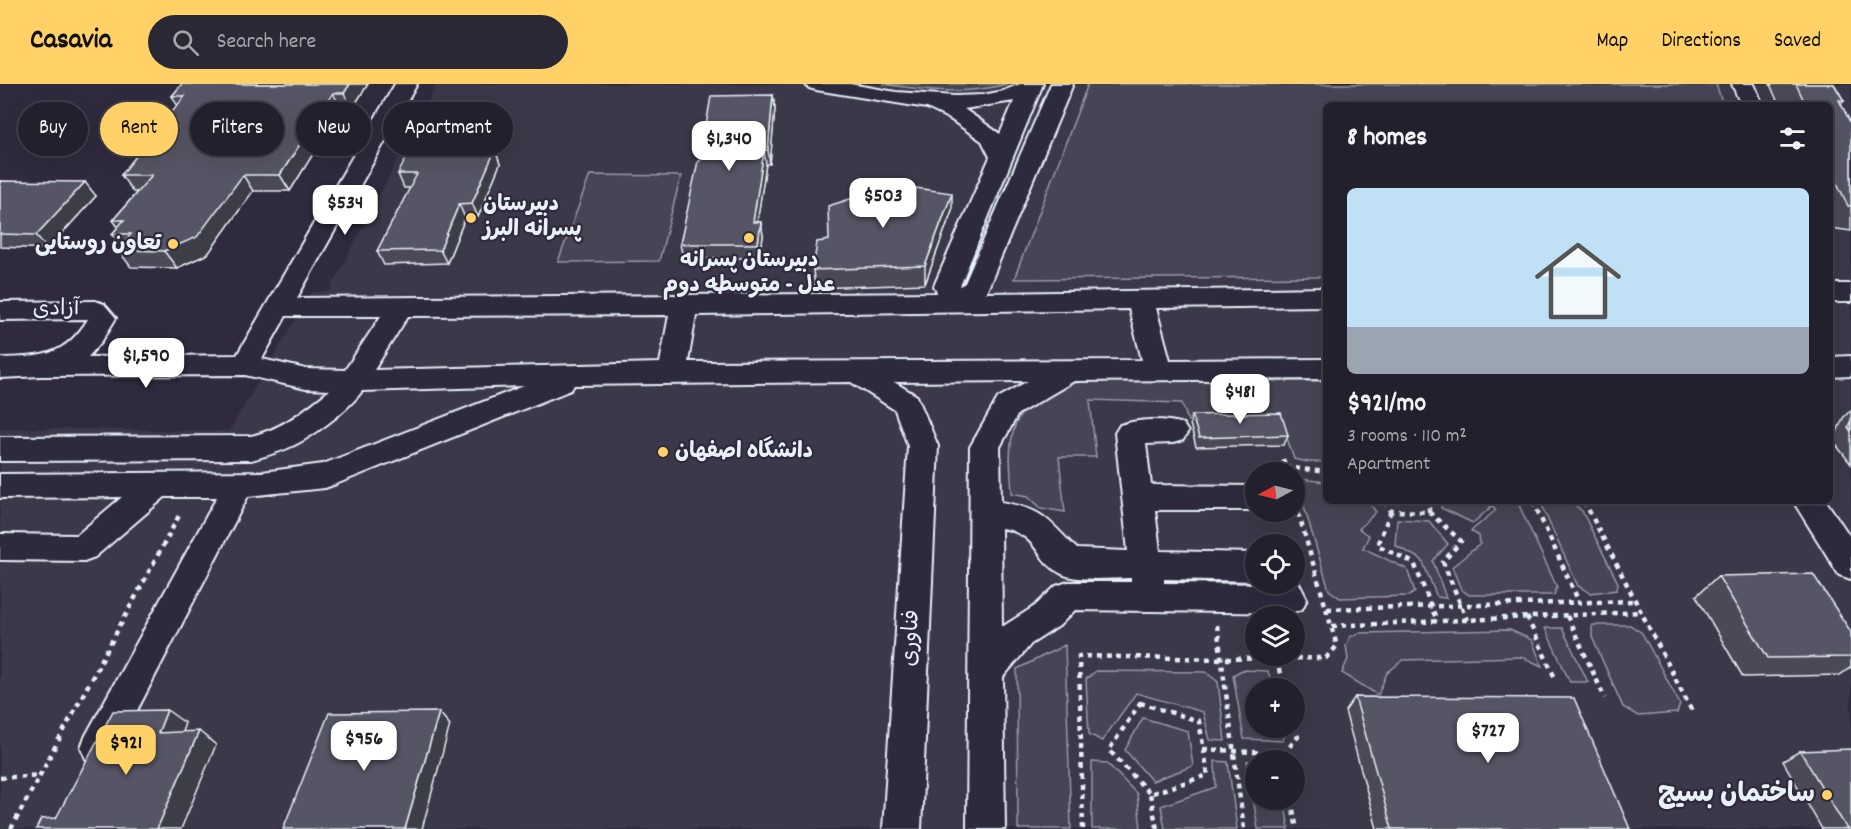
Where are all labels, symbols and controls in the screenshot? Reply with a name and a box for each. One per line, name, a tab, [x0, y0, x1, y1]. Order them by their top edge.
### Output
search box	[148, 15, 568, 69]
text: Casavia	[30, 22, 112, 62]
icon: search	[169, 26, 202, 59]
text: Search here	[217, 27, 316, 58]
text: Map	[1597, 27, 1628, 57]
text: Directions	[1661, 27, 1741, 57]
text: Saved	[1774, 27, 1821, 57]
chip: Buy	[18, 102, 88, 156]
chip: Rent	[100, 102, 178, 156]
chip: Filters	[190, 102, 284, 156]
chip: New	[296, 102, 371, 156]
chip: Apartment	[383, 102, 513, 156]
text: 8 homes	[1347, 120, 1427, 157]
pin: $1,340	[680, 121, 778, 172]
icon: filters	[1776, 122, 1809, 155]
text: $1,340	[706, 126, 752, 154]
pin: $503	[847, 178, 919, 229]
text: $503	[863, 183, 903, 211]
pin: $534	[309, 185, 381, 236]
text: $534	[327, 190, 363, 218]
place label: دبیرستان پسرانه البرز	[481, 190, 582, 246]
marker: دبیرستان پسرانه البرز	[464, 211, 478, 225]
icon: home	[1524, 227, 1632, 335]
place label: تعاون روستایی	[35, 229, 162, 260]
marker: دبیرستان پسرانه عدل - متوسطه دوم	[742, 231, 756, 245]
marker: تعاون روستایی	[166, 237, 180, 251]
place label: دبیرستان پسرانه عدل - متوسطه دوم	[663, 246, 835, 302]
street label: آزادی	[32, 294, 81, 326]
pin: $1,590	[97, 338, 195, 389]
text: $1,590	[122, 343, 170, 371]
pin: $481	[1204, 374, 1276, 425]
text: $481	[1225, 379, 1255, 407]
text: $921/mo	[1347, 386, 1426, 423]
text: 3 rooms · 110 m²	[1347, 423, 1467, 451]
place label: دانشگاه اصفهان	[675, 436, 813, 468]
marker: دانشگاه اصفهان	[656, 445, 670, 459]
text: Apartment	[1347, 451, 1430, 479]
north arrow	[1245, 462, 1305, 522]
map controls	[1245, 462, 1305, 810]
button: locate	[1245, 534, 1305, 594]
button: layers	[1245, 606, 1305, 666]
street label: فناوری	[895, 609, 929, 667]
button: +	[1245, 678, 1305, 738]
pin: $727	[1452, 713, 1524, 764]
text: $727	[1471, 718, 1505, 746]
pin: $956	[328, 721, 400, 772]
pin: $921	[90, 725, 162, 776]
text: $956	[345, 726, 383, 754]
text: $921	[110, 730, 142, 758]
button: −	[1245, 750, 1305, 810]
place label: ساختمان بسیج	[1658, 776, 1815, 815]
marker: ساختمان بسیج	[1820, 788, 1834, 802]

